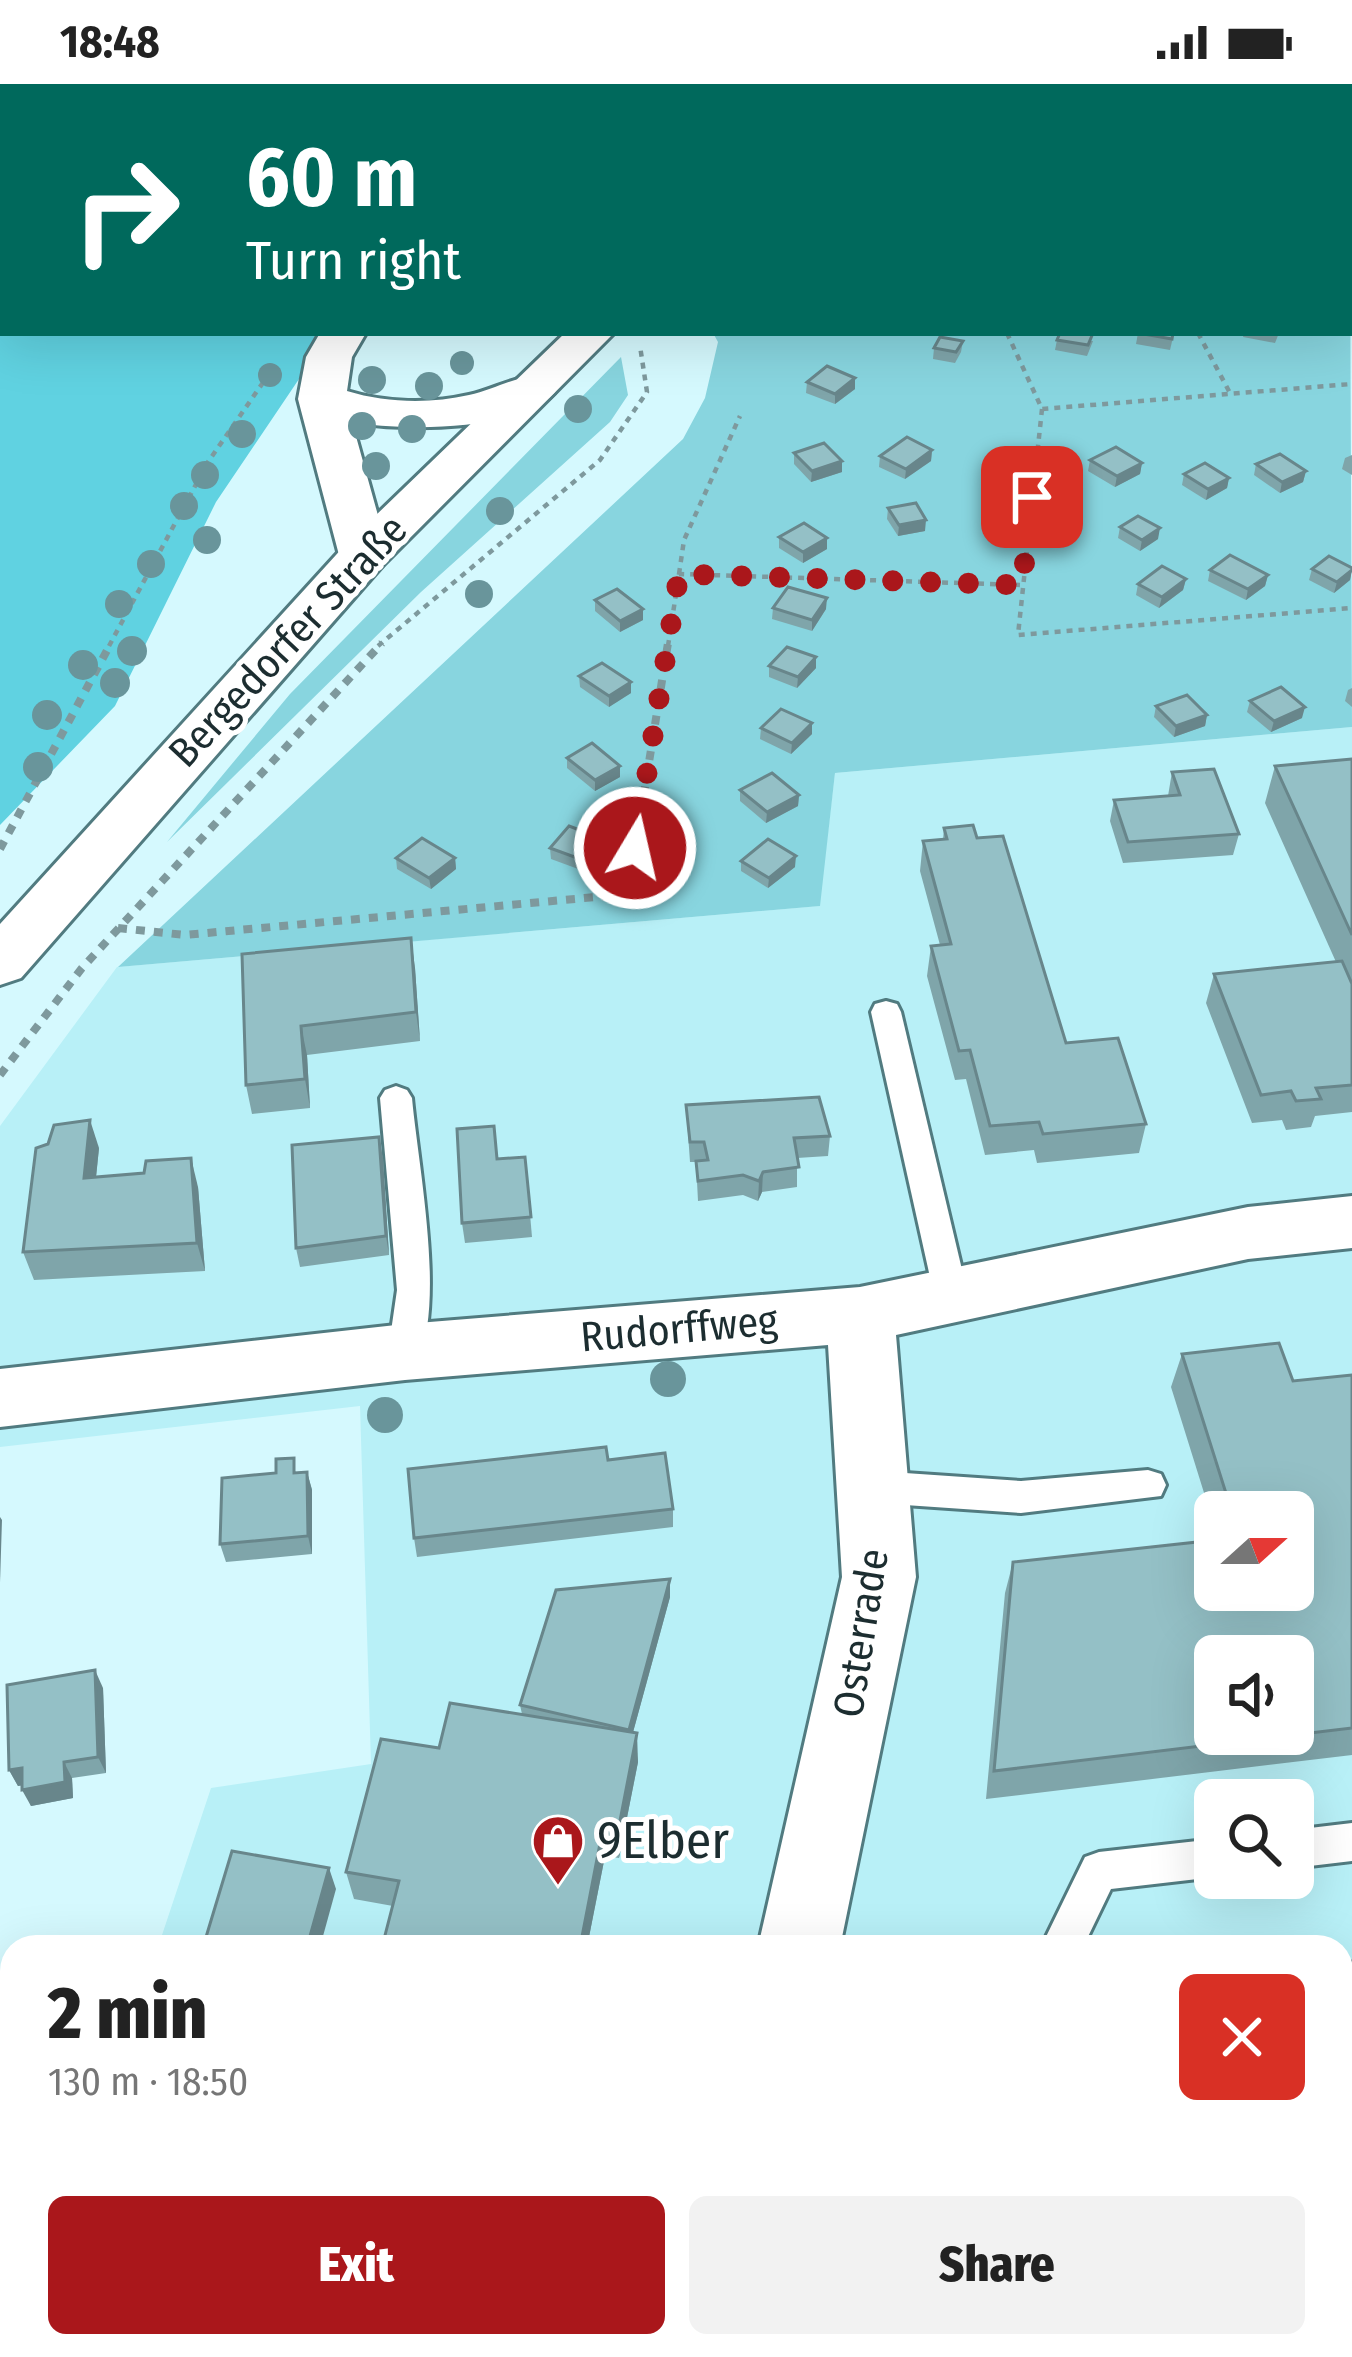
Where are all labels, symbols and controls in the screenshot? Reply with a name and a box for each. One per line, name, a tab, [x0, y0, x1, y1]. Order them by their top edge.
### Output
text: 18:48	[60, 15, 160, 69]
text: 60 m	[246, 127, 417, 228]
icon: right	[48, 132, 204, 288]
text: Turn right	[246, 229, 461, 293]
pin	[981, 446, 1083, 548]
icon: arrive	[999, 464, 1065, 530]
street label: Bergedorfer Straße	[158, 505, 418, 777]
position arrow	[572, 785, 698, 911]
street label: Rudorffweg	[578, 1295, 780, 1363]
north arrow	[1194, 1491, 1314, 1611]
map controls	[1194, 1491, 1314, 1899]
street label: Osterrade	[823, 1545, 899, 1721]
button: sound	[1194, 1635, 1314, 1755]
button: search	[1194, 1779, 1314, 1899]
place label: 9Elber	[597, 1810, 729, 1872]
shop icon: 9Elber	[530, 1813, 586, 1887]
text: 2 min	[48, 1971, 207, 2057]
button: close	[1179, 1974, 1305, 2100]
text: 130 m · 18:50	[48, 2059, 248, 2105]
button: Exit	[48, 2196, 665, 2334]
button: Share	[689, 2196, 1305, 2334]

